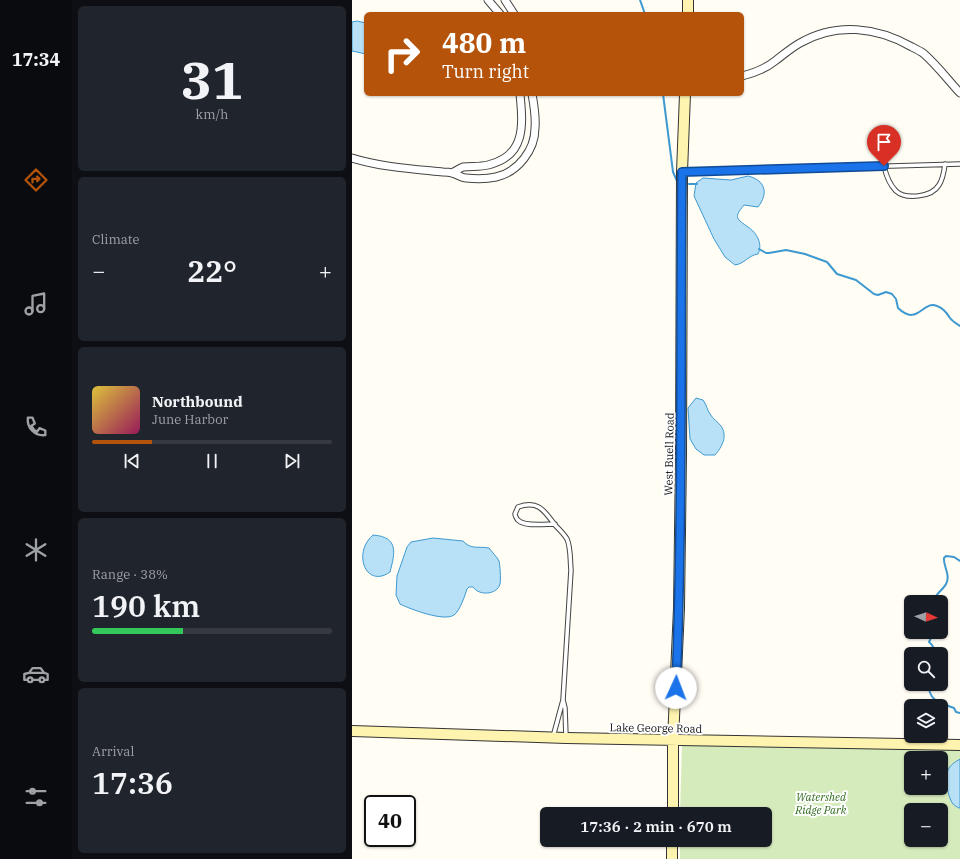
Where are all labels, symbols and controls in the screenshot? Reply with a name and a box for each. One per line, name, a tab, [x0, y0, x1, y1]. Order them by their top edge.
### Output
text: 480 m	[442, 24, 526, 61]
icon: right	[376, 28, 428, 80]
text: 31	[181, 46, 243, 113]
text: 17:34	[12, 48, 60, 71]
text: Turn right	[442, 60, 529, 83]
text: km/h	[196, 106, 228, 123]
pin	[867, 125, 901, 166]
icon: arrive	[873, 131, 895, 153]
icon: directions	[22, 166, 50, 194]
text: Climate	[92, 231, 139, 248]
text: 22°	[187, 251, 237, 290]
text: −	[92, 256, 105, 285]
text: +	[319, 256, 332, 285]
icon: music	[22, 290, 50, 318]
text: Northbound	[152, 392, 243, 411]
text: June Harbor	[152, 411, 228, 428]
street label: West Buell Road	[661, 412, 677, 496]
icon: phone	[22, 413, 50, 441]
icon: previous	[121, 450, 143, 472]
icon: pause	[201, 450, 223, 472]
icon: next	[281, 450, 303, 472]
icon: climate	[22, 536, 50, 564]
text: Range · 38%	[92, 566, 168, 583]
text: 190 km	[92, 586, 200, 625]
north arrow	[904, 595, 948, 639]
map controls	[904, 595, 948, 847]
button: search	[904, 647, 948, 691]
icon: car	[22, 660, 50, 688]
position arrow	[655, 667, 697, 709]
button: layers	[904, 699, 948, 743]
street label: Lake George Road	[610, 720, 703, 736]
text: Arrival	[92, 743, 134, 760]
button: +	[904, 751, 948, 795]
text: 17:36	[92, 763, 173, 802]
icon: filters	[22, 783, 50, 811]
park label: Watershed Ridge Park	[794, 790, 847, 817]
speed limit sign: 40	[364, 795, 416, 847]
button: −	[904, 803, 948, 847]
text: 17:36 · 2 min · 670 m	[580, 817, 732, 836]

